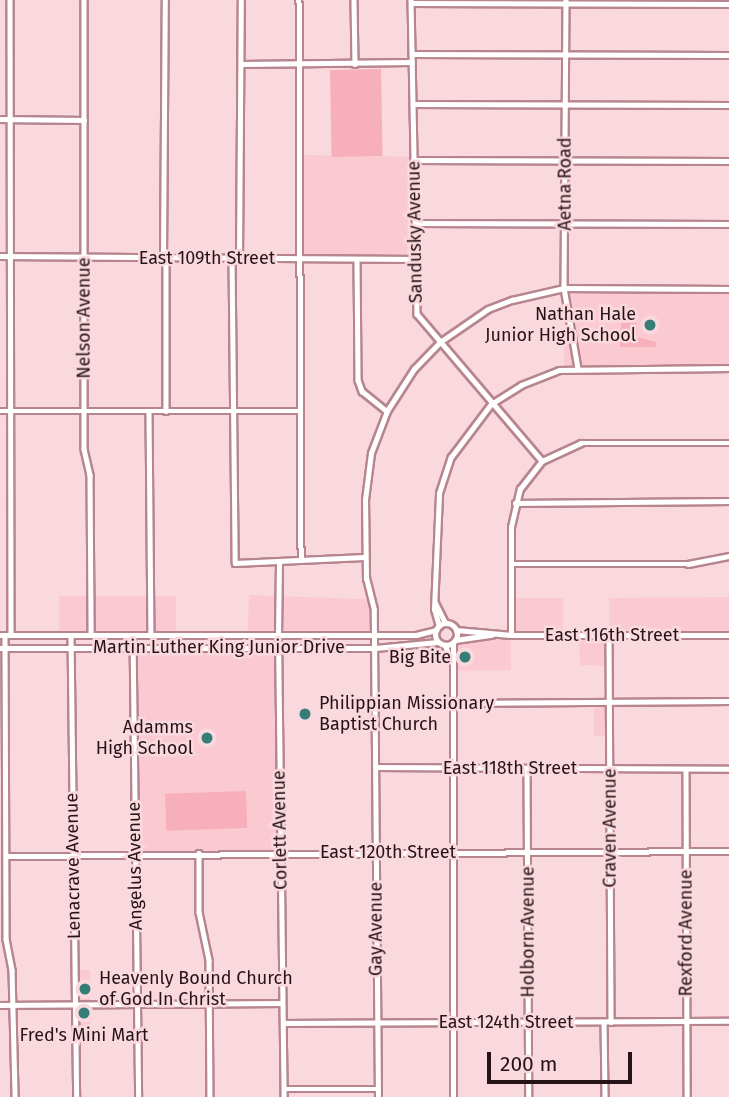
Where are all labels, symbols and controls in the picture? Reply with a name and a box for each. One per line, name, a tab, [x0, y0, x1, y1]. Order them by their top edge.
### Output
street label: Aetna Road	[554, 137, 576, 231]
street label: Sandusky Avenue	[403, 161, 427, 303]
street label: East 109th Street	[139, 247, 275, 269]
street label: Nelson Avenue	[73, 257, 95, 379]
place label: Nathan Hale Junior High School	[485, 304, 636, 346]
marker: Nathan Hale Junior High School	[642, 317, 658, 333]
street label: East 116th Street	[545, 624, 679, 646]
street label: Martin Luther King Junior Drive	[93, 636, 345, 658]
place label: Big Bite	[389, 646, 451, 668]
marker: Big Bite	[457, 649, 473, 665]
place label: Philippian Missionary Baptist Church	[319, 693, 494, 736]
marker: Philippian Missionary Baptist Church	[297, 706, 313, 722]
place label: Adamms High School	[96, 717, 193, 760]
marker: Adamms High School	[199, 730, 215, 746]
street label: East 118th Street	[443, 757, 577, 779]
street label: Craven Avenue	[599, 768, 621, 888]
street label: Corlett Avenue	[268, 770, 292, 890]
street label: Lenacrave Avenue	[61, 793, 85, 939]
street label: Angelus Avenue	[123, 802, 147, 930]
street label: East 120th Street	[320, 841, 456, 863]
street label: Holborn Avenue	[517, 866, 539, 998]
street label: Rexford Avenue	[675, 869, 697, 997]
street label: Gay Avenue	[365, 882, 387, 976]
place label: Heavenly Bound Church of God In Christ	[99, 968, 293, 1010]
marker: Heavenly Bound Church of God In Christ	[77, 981, 93, 997]
marker: Fred's Mini Mart	[76, 1005, 92, 1021]
street label: East 124th Street	[438, 1011, 574, 1033]
place label: Fred's Mini Mart	[20, 1024, 148, 1046]
scale bar	[491, 1038, 636, 1082]
text: 200 m	[500, 1051, 557, 1077]

